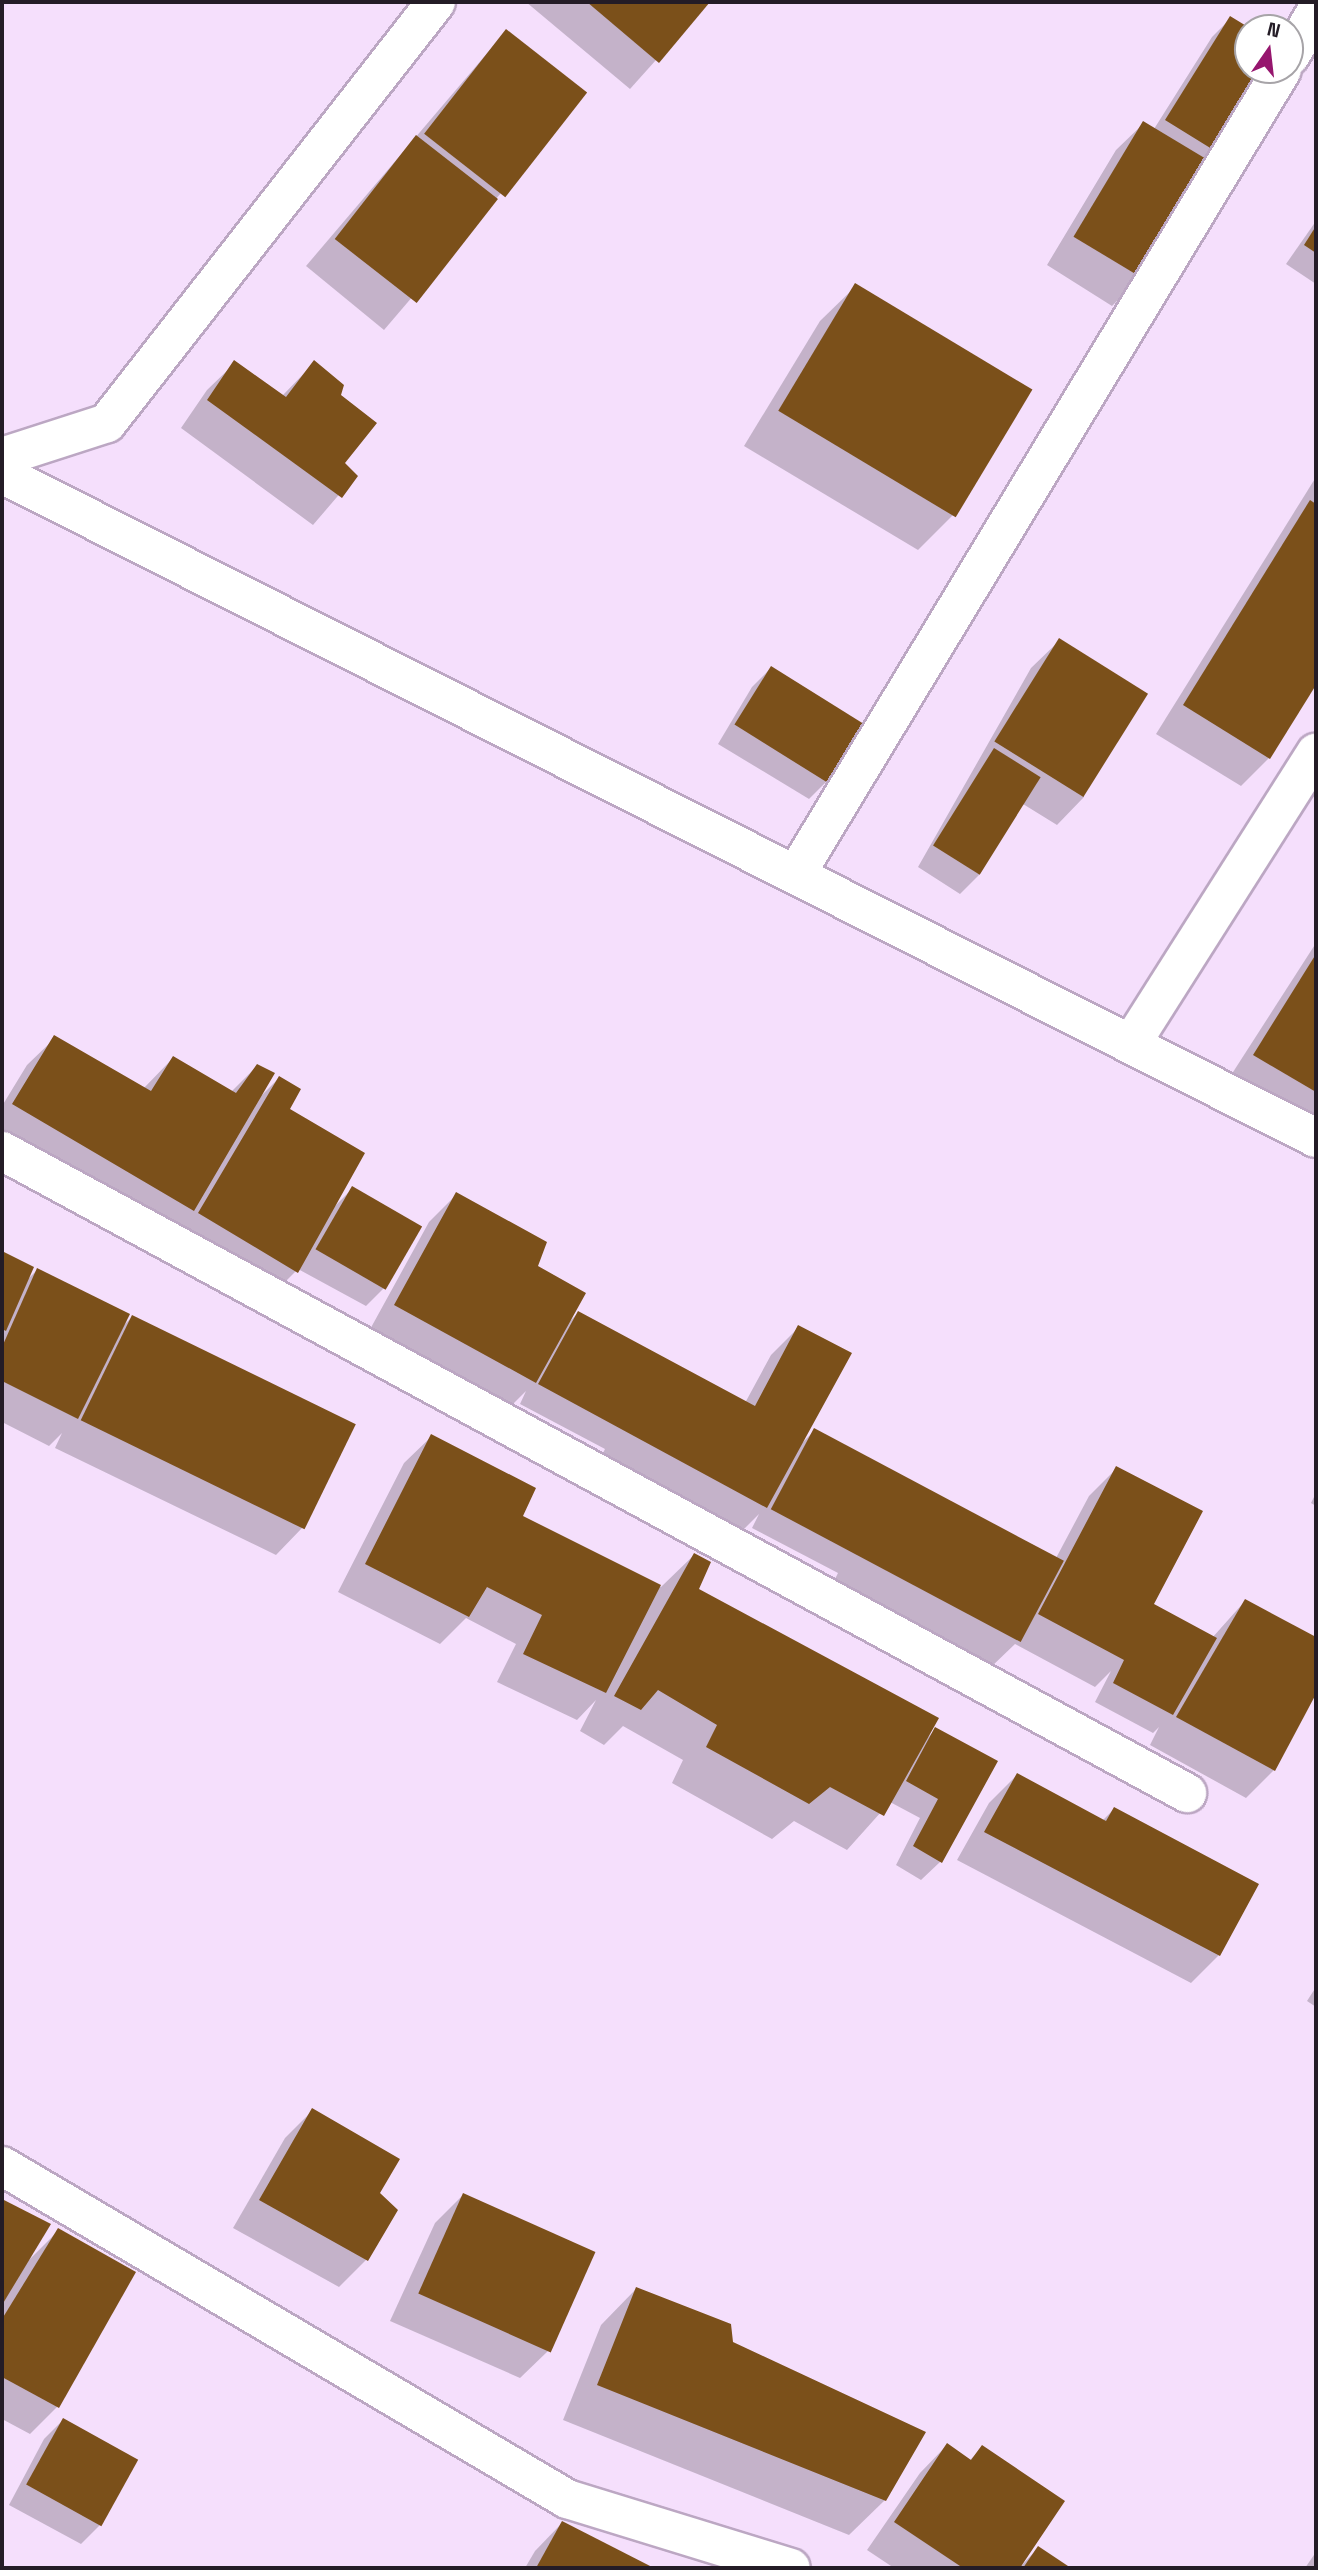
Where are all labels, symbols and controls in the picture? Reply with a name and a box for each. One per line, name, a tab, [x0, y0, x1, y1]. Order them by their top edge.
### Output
north arrow	[1234, 14, 1304, 84]
text: N	[1265, 16, 1283, 44]

